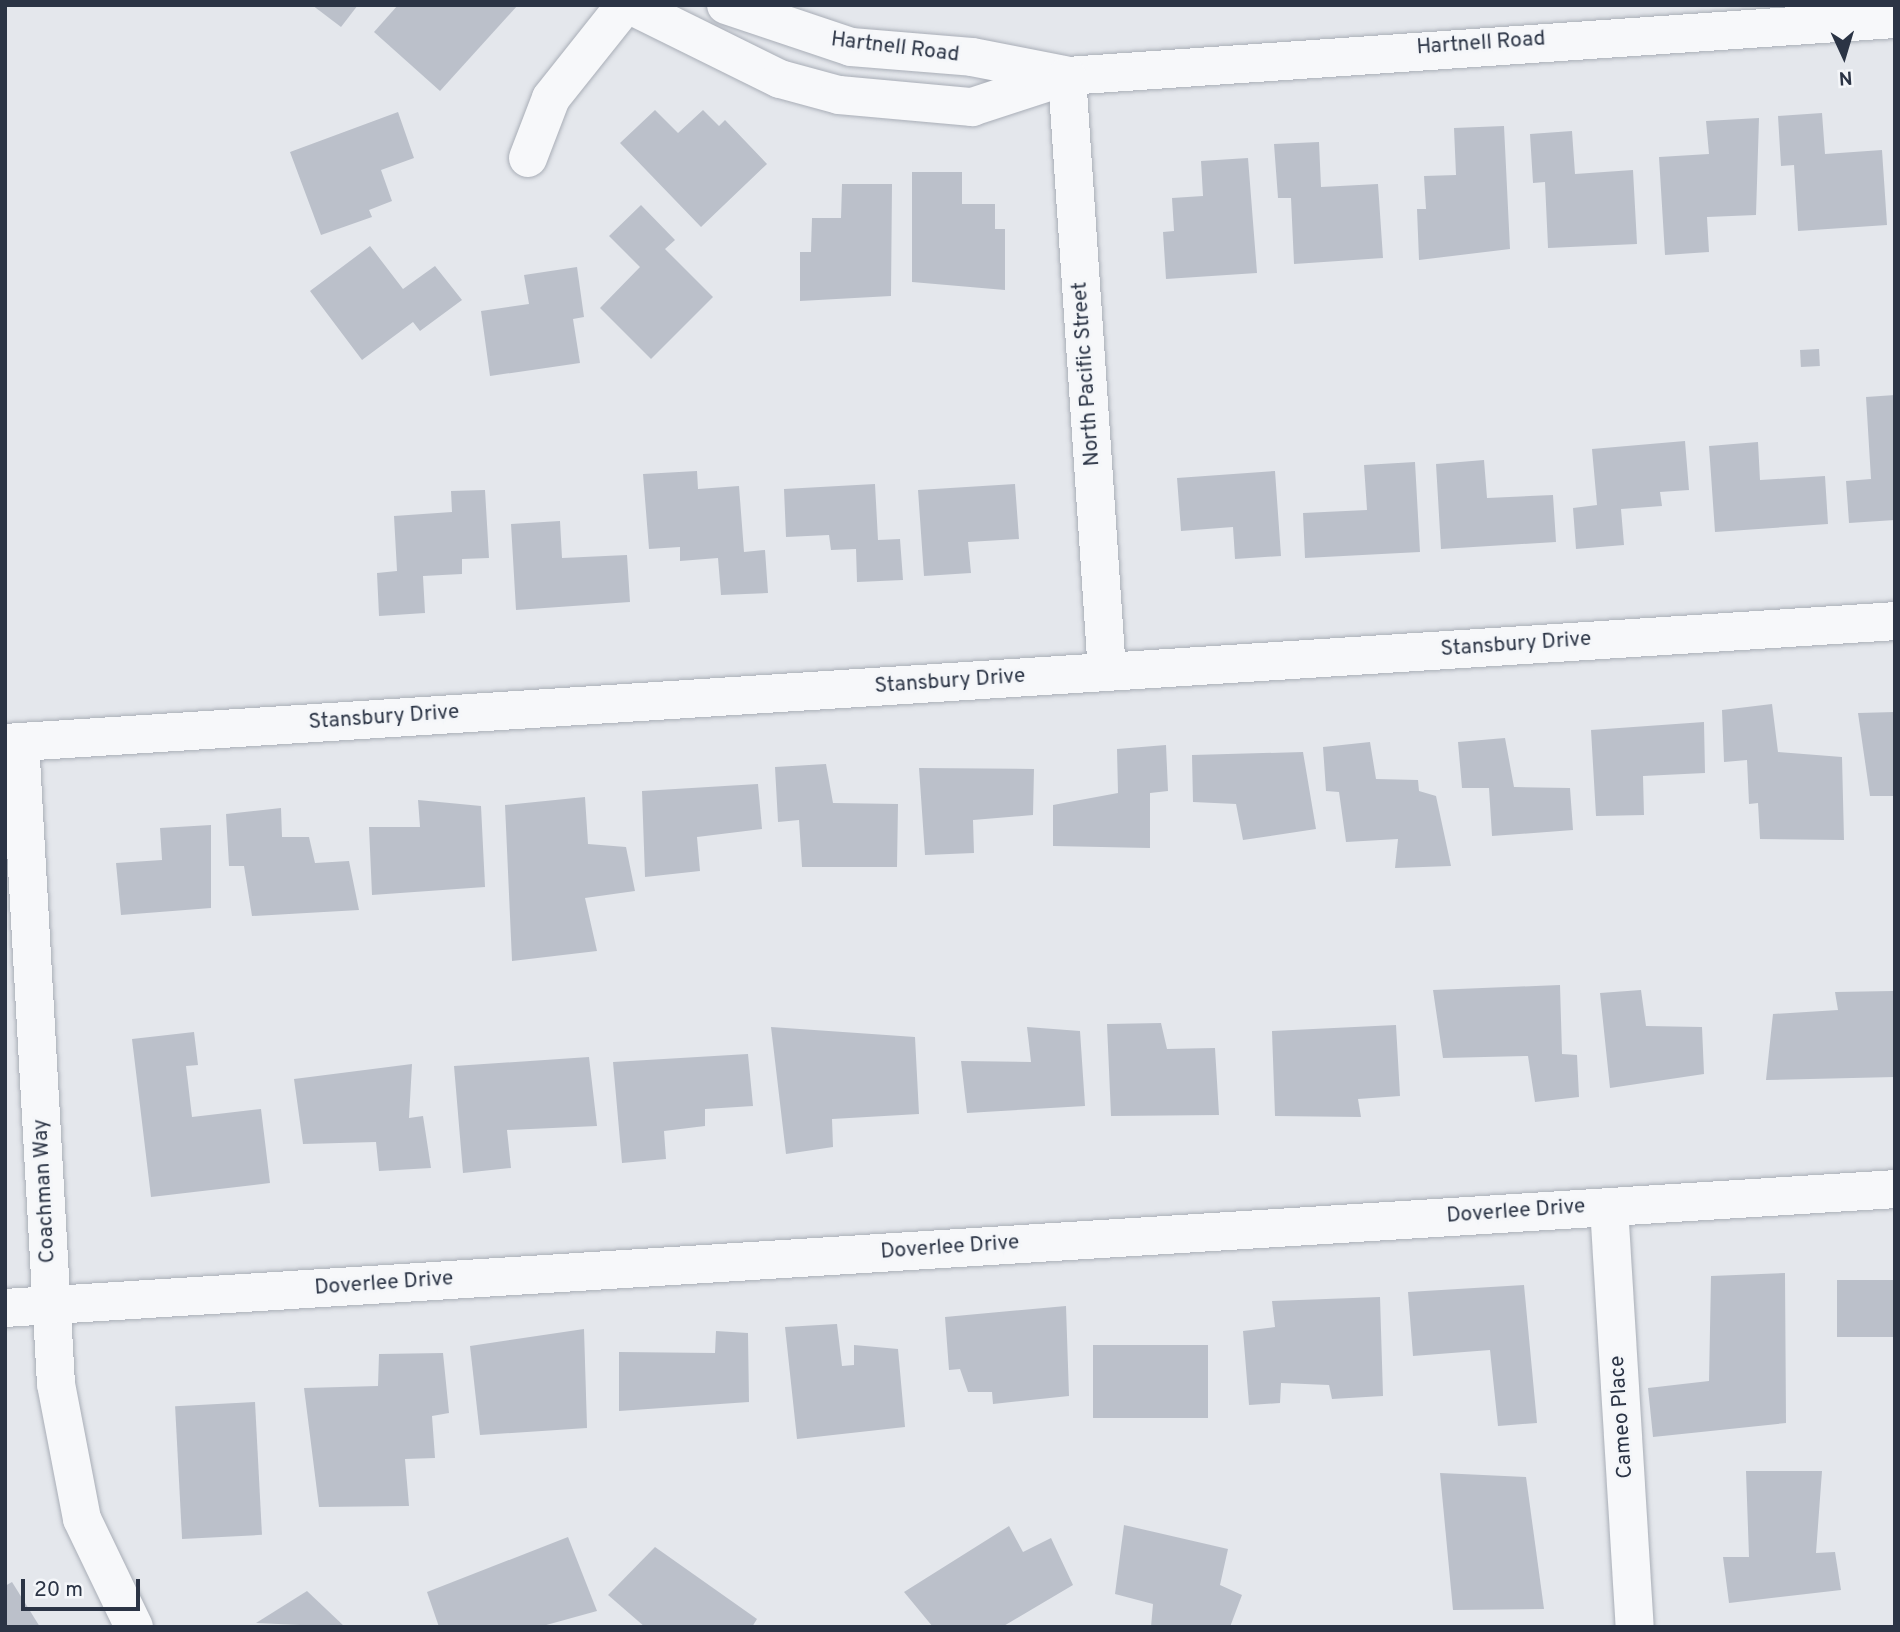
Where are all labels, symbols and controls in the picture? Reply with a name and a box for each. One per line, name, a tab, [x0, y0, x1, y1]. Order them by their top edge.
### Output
north arrow	[1809, 21, 1879, 91]
street label: Hartnell Road	[1416, 27, 1546, 61]
street label: Hartnell Road	[829, 28, 961, 68]
text: N	[1838, 65, 1853, 89]
street label: North Pacific Street	[1068, 281, 1106, 467]
street label: Stansbury Drive	[1440, 627, 1592, 663]
street label: Stansbury Drive	[874, 664, 1026, 700]
street label: Stansbury Drive	[308, 700, 460, 736]
street label: Coachman Way	[29, 1118, 61, 1264]
street label: Doverlee Drive	[1446, 1195, 1586, 1229]
street label: Doverlee Drive	[880, 1231, 1020, 1265]
street label: Doverlee Drive	[314, 1267, 454, 1301]
street label: Cameo Place	[1605, 1355, 1639, 1479]
scale bar	[24, 1566, 144, 1610]
text: 20 m	[34, 1577, 83, 1604]

